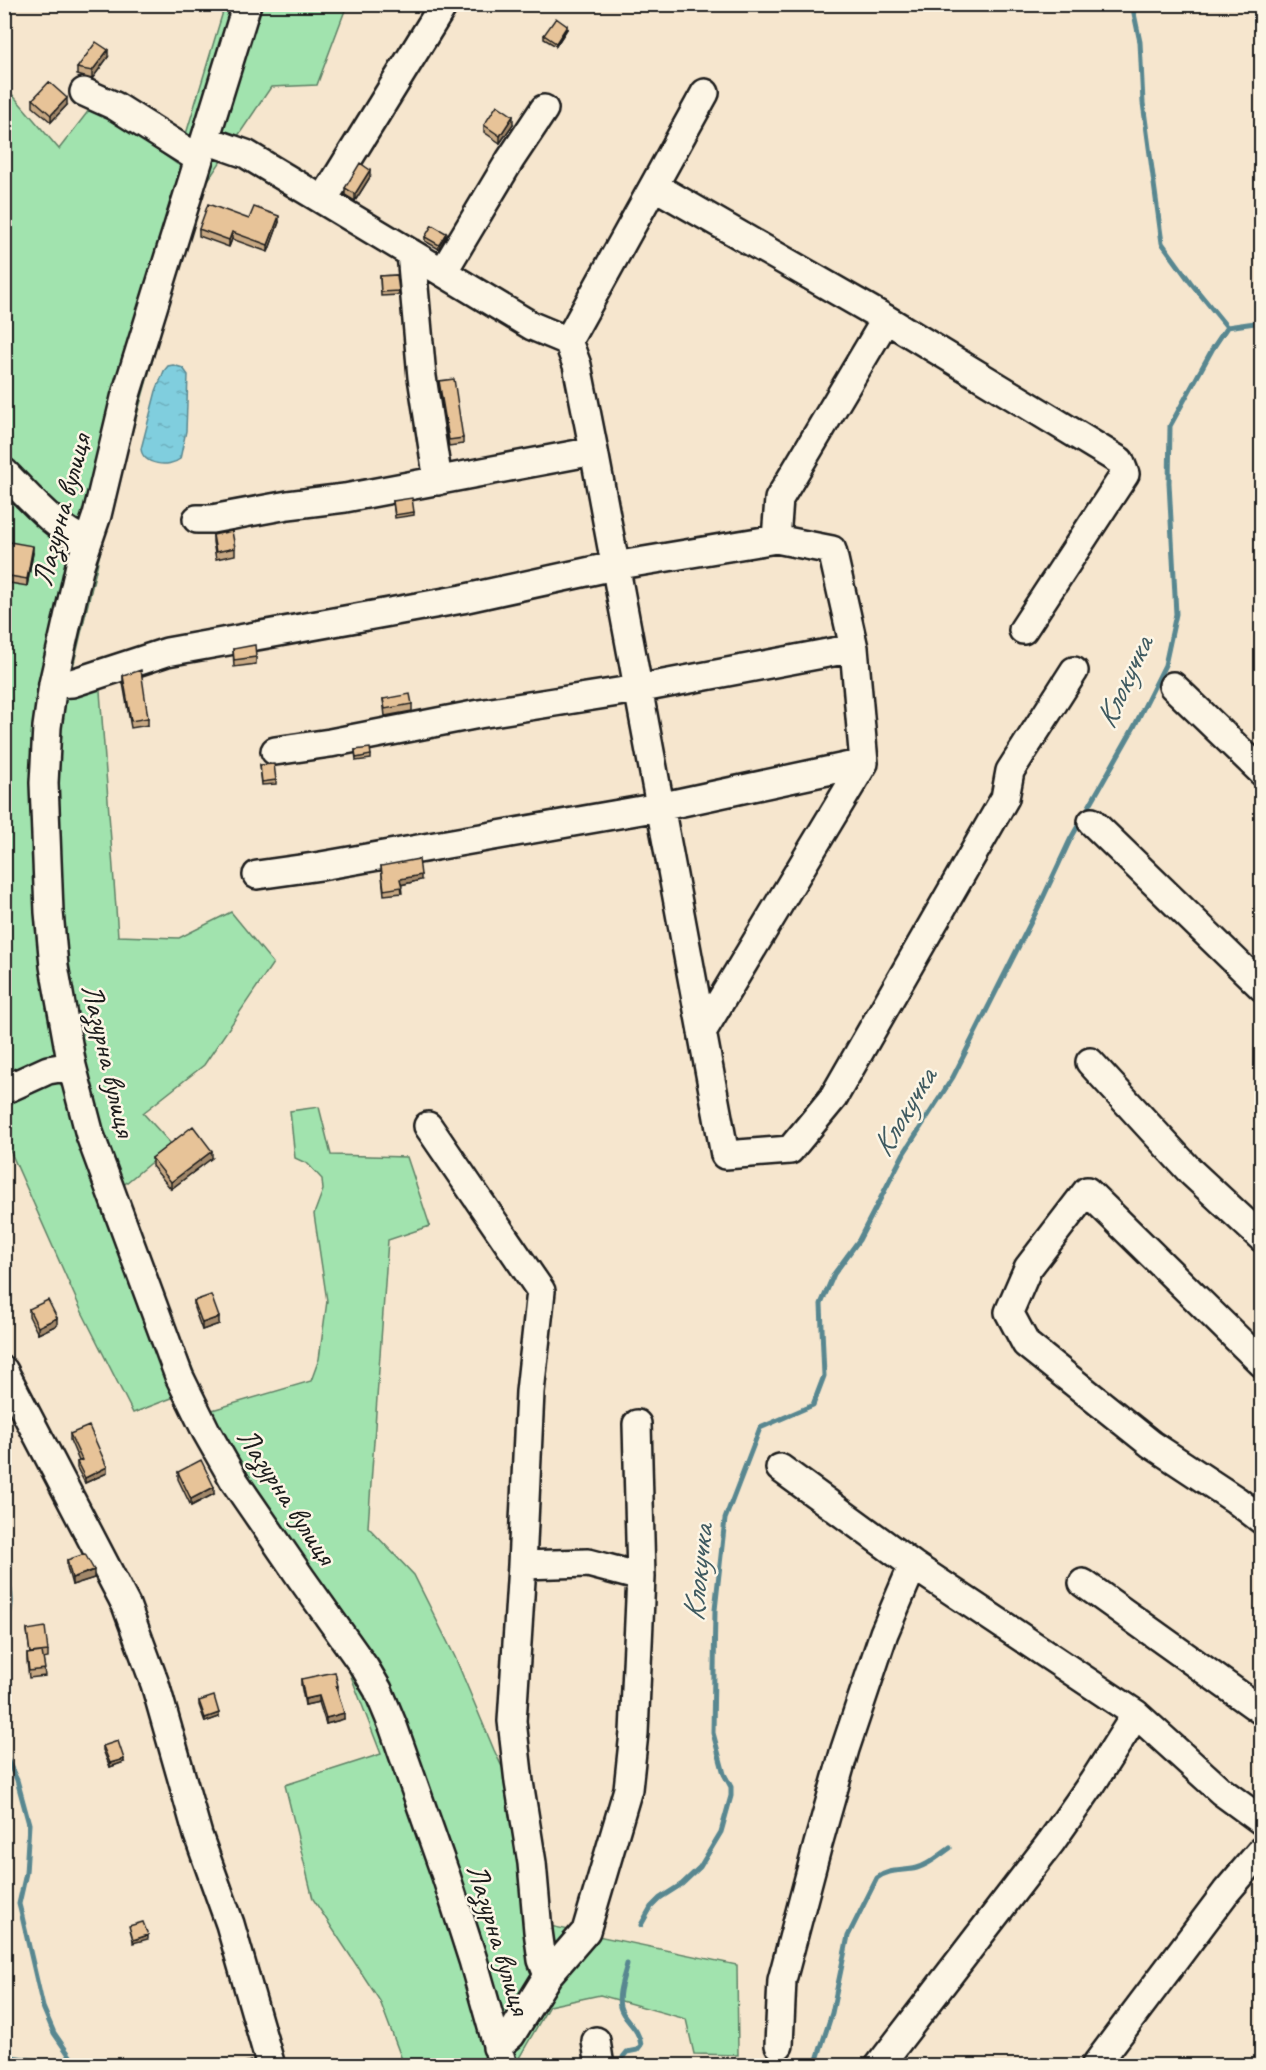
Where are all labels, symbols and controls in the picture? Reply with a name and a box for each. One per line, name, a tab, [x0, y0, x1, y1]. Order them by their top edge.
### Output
street label: Лазурна вулиця	[23, 427, 100, 590]
water label: Клокучка	[1085, 626, 1164, 734]
street label: Лазурна вулиця	[73, 980, 146, 1143]
water label: Клокучка	[861, 1057, 948, 1164]
street label: Лазурна вулиця	[229, 1420, 347, 1574]
water label: Клокучка	[672, 1519, 723, 1623]
street label: Лазурна вулиця	[458, 1859, 541, 2022]

